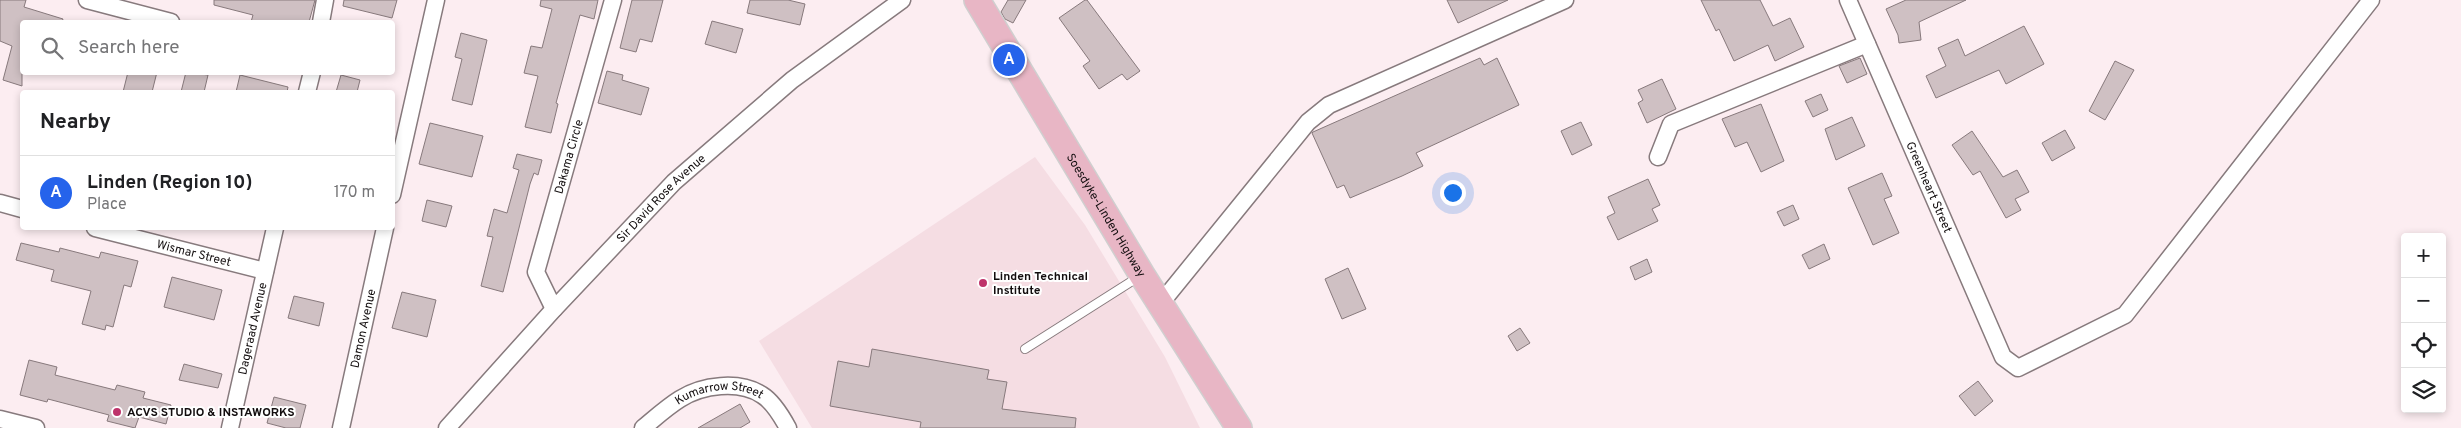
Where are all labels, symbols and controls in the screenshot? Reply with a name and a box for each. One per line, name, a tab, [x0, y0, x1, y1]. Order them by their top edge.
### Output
search box	[20, 20, 395, 75]
icon: search	[38, 34, 66, 62]
text: Search here	[78, 36, 180, 60]
pin: A	[993, 41, 1025, 79]
text: Nearby	[40, 109, 111, 136]
street label: Dakama Circle	[551, 118, 588, 196]
street label: Greenheart Street	[1902, 139, 1955, 236]
street label: Sir David Rose Avenue	[614, 151, 709, 247]
street label: Soesdyke-Linden Highway	[1062, 151, 1149, 281]
text: Linden (Region 10)	[87, 171, 253, 195]
your location	[1440, 180, 1466, 206]
text: A	[50, 183, 62, 203]
text: 170 m	[334, 183, 375, 203]
text: Place	[87, 195, 127, 215]
map controls	[2401, 233, 2446, 413]
button: +	[2401, 233, 2446, 278]
street label: Wismar Street	[155, 237, 232, 271]
place label: Linden Technical Institute	[993, 269, 1088, 299]
marker: Linden Technical Institute	[977, 277, 989, 289]
button: −	[2401, 278, 2446, 323]
street label: Dageraad Avenue	[235, 281, 272, 376]
street label: Damon Avenue	[347, 287, 380, 370]
button: locate	[2401, 323, 2446, 368]
button: layers	[2401, 368, 2446, 413]
street label: Kumarrow Street	[672, 379, 766, 409]
place label: ACVS STUDIO & INSTAWORKS	[127, 405, 295, 421]
marker: ACVS STUDIO & INSTAWORKS	[111, 406, 123, 418]

